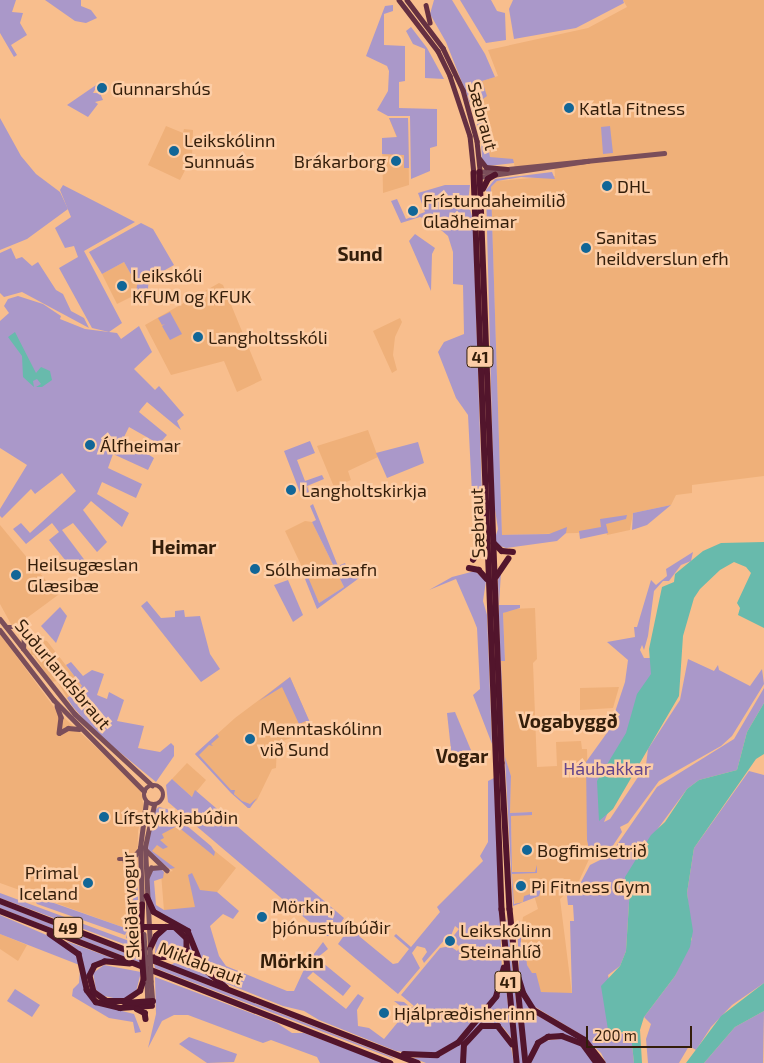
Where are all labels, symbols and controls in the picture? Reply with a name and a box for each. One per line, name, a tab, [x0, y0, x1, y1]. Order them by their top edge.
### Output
place label: Gunnarshús	[112, 77, 211, 99]
street label: Sæbraut	[463, 79, 503, 153]
marker: Gunnarshús	[96, 82, 108, 94]
place label: Katla Fitness	[579, 97, 685, 119]
marker: Katla Fitness	[563, 102, 575, 114]
place label: Leikskólinn Sunnuás	[184, 130, 275, 172]
marker: Leikskólinn Sunnuás	[168, 145, 180, 157]
place label: Brákarborg	[294, 150, 386, 172]
marker: Brákarborg	[390, 155, 402, 167]
place label: DHL	[617, 175, 650, 197]
marker: DHL	[601, 180, 613, 192]
place label: Frístundaheimilið Glaðheimar	[423, 190, 566, 232]
marker: Frístundaheimilið Glaðheimar	[407, 205, 419, 217]
place label: Sanitas heildverslun efh	[596, 227, 729, 270]
marker: Sanitas heildverslun efh	[580, 242, 592, 254]
district label: Sund	[337, 243, 383, 265]
place label: Leikskóli KFUM og KFUK	[132, 265, 251, 308]
marker: Leikskóli KFUM og KFUK	[116, 280, 128, 292]
place label: Langholtsskóli	[208, 326, 328, 348]
marker: Langholtsskóli	[192, 331, 204, 343]
road number: 41	[466, 344, 494, 371]
place label: Álfheimar	[100, 434, 181, 456]
marker: Álfheimar	[84, 439, 96, 451]
place label: Langholtskirkja	[301, 479, 427, 501]
marker: Langholtskirkja	[285, 484, 297, 496]
street label: Sæbraut	[465, 488, 489, 558]
district label: Heimar	[152, 536, 216, 558]
place label: Heilsugæslan Glæsibæ	[27, 554, 138, 596]
place label: Sólheimasafn	[265, 558, 377, 580]
marker: Sólheimasafn	[249, 563, 261, 575]
marker: Heilsugæslan Glæsibæ	[9, 568, 23, 582]
street label: Suðurlandsbraut	[11, 614, 115, 734]
district label: Vogabyggð	[518, 710, 618, 732]
place label: Menntaskólinn við Sund	[260, 718, 382, 761]
marker: Menntaskólinn við Sund	[244, 733, 256, 745]
district label: Vogar	[436, 745, 488, 767]
park label: Háubakkar	[563, 757, 651, 779]
place label: Lífstykkjabúðin	[114, 806, 238, 828]
marker: Lífstykkjabúðin	[98, 811, 110, 823]
place label: Bogfimisetrið	[537, 839, 647, 861]
marker: Bogfimisetrið	[521, 844, 533, 856]
street label: Skeiðarvogur	[116, 851, 144, 959]
place label: Primal Iceland	[19, 862, 78, 904]
place label: Pi Fitness Gym	[531, 875, 650, 897]
marker: Primal Iceland	[82, 877, 94, 889]
marker: Pi Fitness Gym	[515, 880, 527, 892]
place label: Mörkin, þjónustuíbúðir	[272, 896, 391, 939]
marker: Mörkin, þjónustuíbúðir	[256, 911, 268, 923]
road number: 49	[53, 914, 83, 941]
place label: Leikskólinn Steinahlíð	[460, 920, 551, 962]
marker: Leikskólinn Steinahlíð	[444, 935, 456, 947]
street label: Miklabraut	[156, 937, 246, 989]
district label: Mörkin	[260, 950, 324, 972]
road number: 41	[494, 969, 522, 996]
place label: Hjálpræðisherinn	[394, 1002, 535, 1024]
marker: Hjálpræðisherinn	[378, 1007, 390, 1019]
scale bar	[589, 1016, 695, 1048]
text: 200 m	[594, 1026, 637, 1044]

